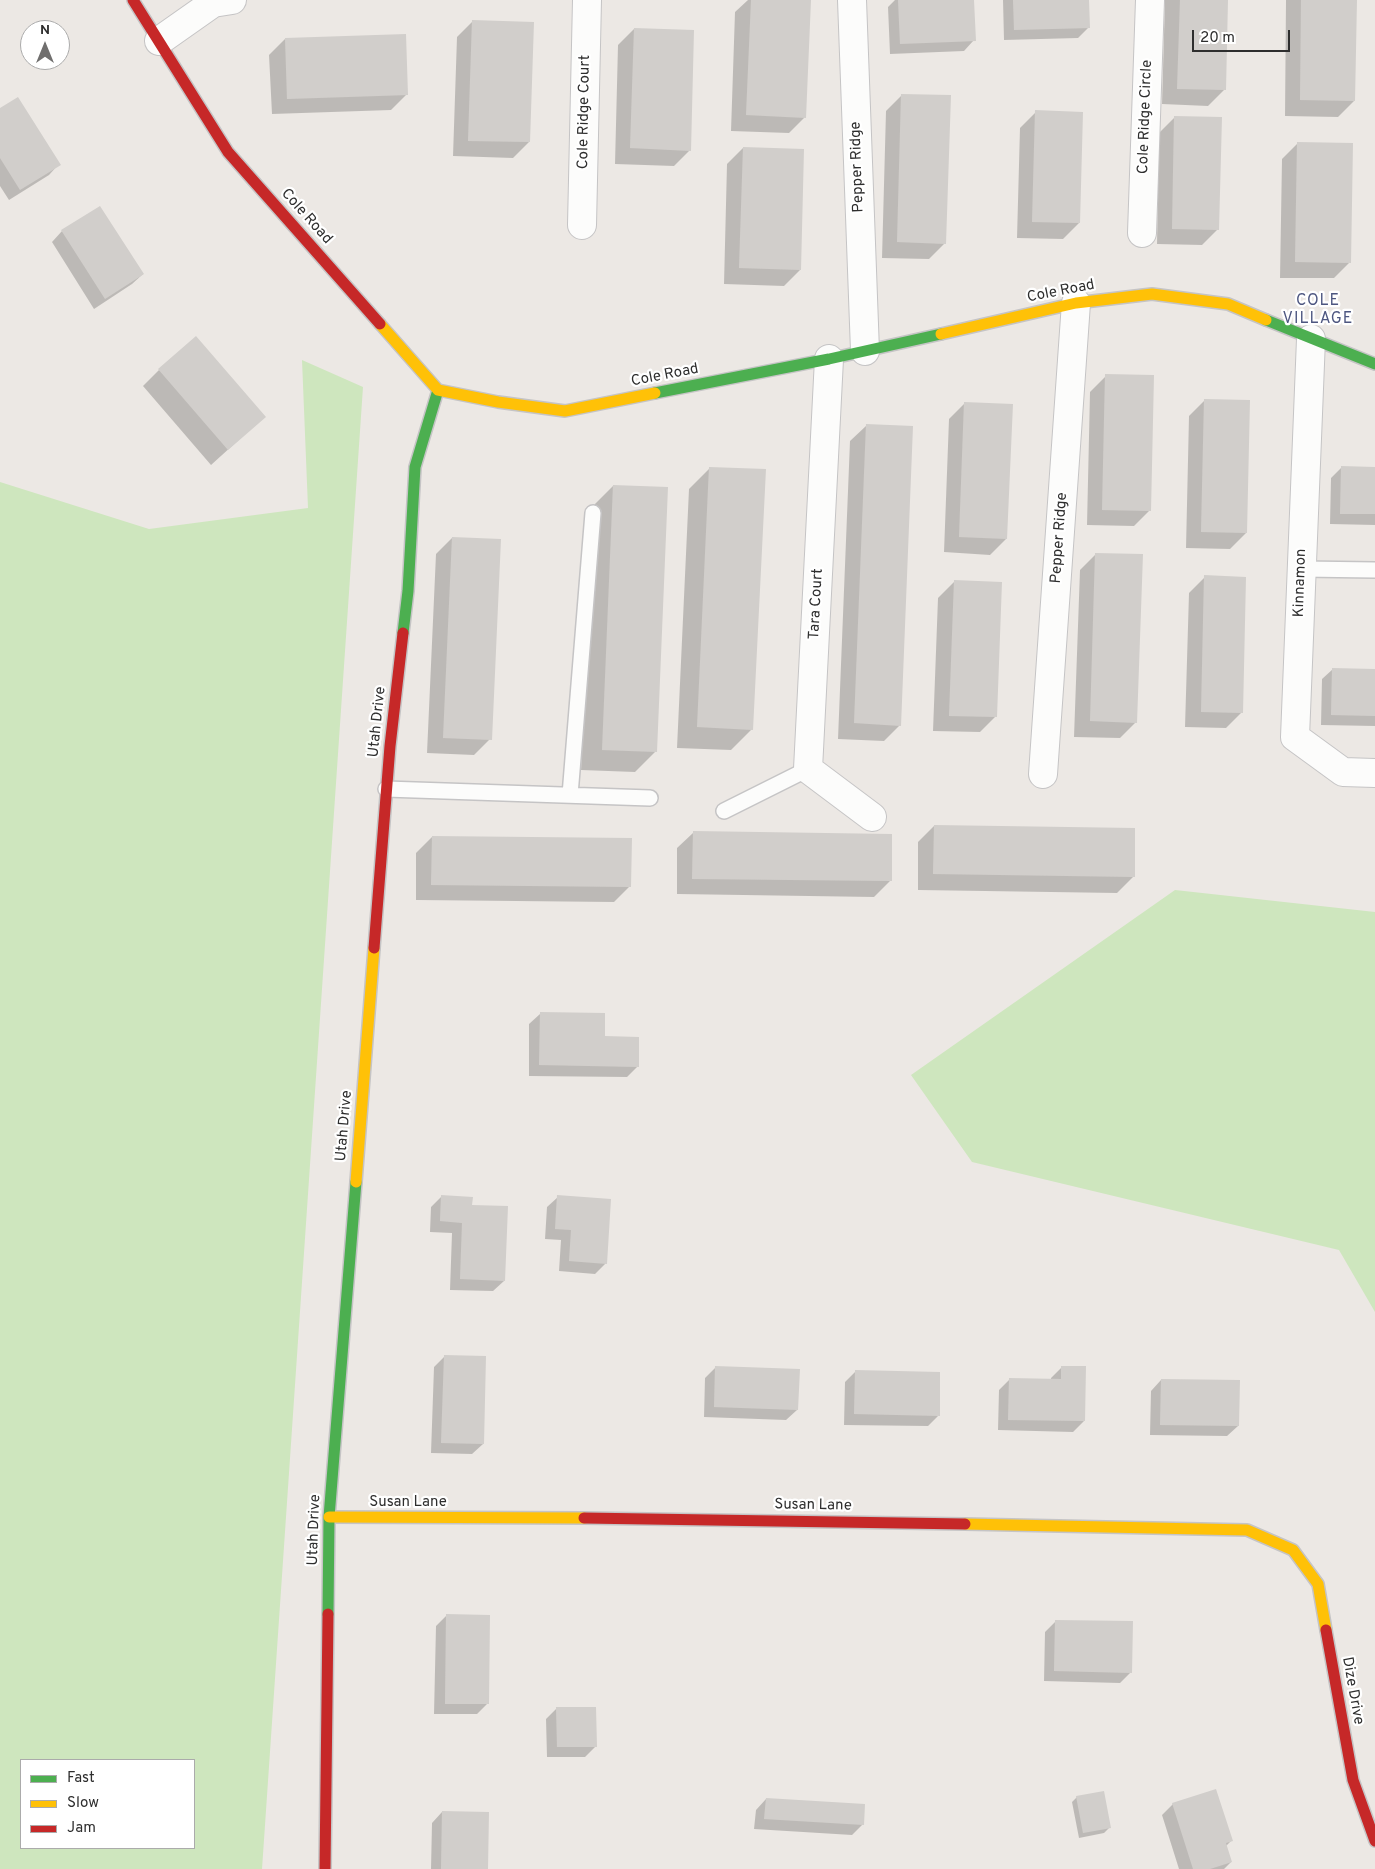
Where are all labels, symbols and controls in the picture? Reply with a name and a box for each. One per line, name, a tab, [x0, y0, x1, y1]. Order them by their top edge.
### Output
north arrow	[20, 20, 70, 70]
scale bar	[1195, 20, 1292, 52]
text: N	[40, 22, 50, 39]
text: 20 m	[1200, 29, 1235, 48]
street label: Cole Ridge Court	[575, 55, 595, 169]
street label: Cole Ridge Circle	[1135, 60, 1157, 174]
street label: Pepper Ridge	[847, 121, 869, 213]
street label: Cole Road	[276, 186, 336, 248]
street label: Cole Road	[1026, 277, 1096, 307]
district label: COLE VILLAGE	[1282, 292, 1354, 330]
street label: Cole Road	[630, 361, 700, 391]
street label: Pepper Ridge	[1048, 492, 1072, 584]
street label: Kinnamon	[1291, 548, 1311, 618]
street label: Tara Court	[806, 568, 828, 640]
street label: Utah Drive	[365, 686, 391, 758]
street label: Utah Drive	[333, 1090, 357, 1162]
street label: Utah Drive	[305, 1494, 325, 1566]
street label: Susan Lane	[369, 1494, 447, 1512]
street label: Susan Lane	[774, 1496, 852, 1516]
street label: Dize Drive	[1337, 1656, 1367, 1726]
legend	[20, 1759, 195, 1849]
text: Fast	[67, 1769, 95, 1788]
text: Slow	[67, 1794, 99, 1813]
text: Jam	[67, 1819, 96, 1838]

